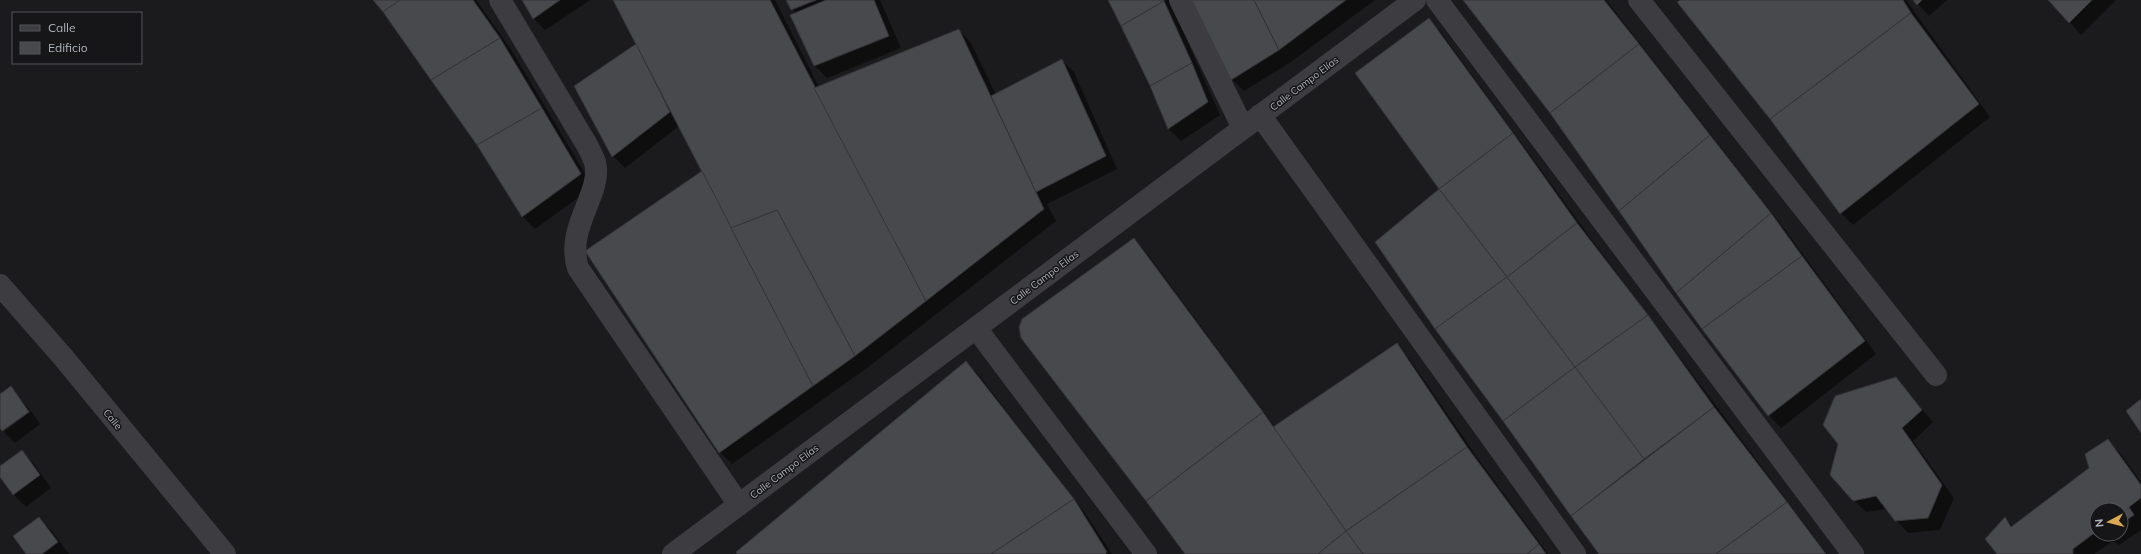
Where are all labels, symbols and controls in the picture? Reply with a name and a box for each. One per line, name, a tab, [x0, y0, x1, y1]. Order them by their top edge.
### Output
legend	[12, 12, 142, 64]
text: Calle	[48, 20, 75, 35]
text: Edificio	[48, 40, 88, 55]
street label: Calle Campo Elías	[1267, 53, 1341, 114]
street label: Calle Campo Elías	[1007, 247, 1081, 308]
street label: Calle	[100, 406, 125, 432]
street label: Calle Campo Elías	[747, 441, 821, 502]
north arrow	[2089, 502, 2129, 542]
text: N	[2092, 518, 2107, 528]

